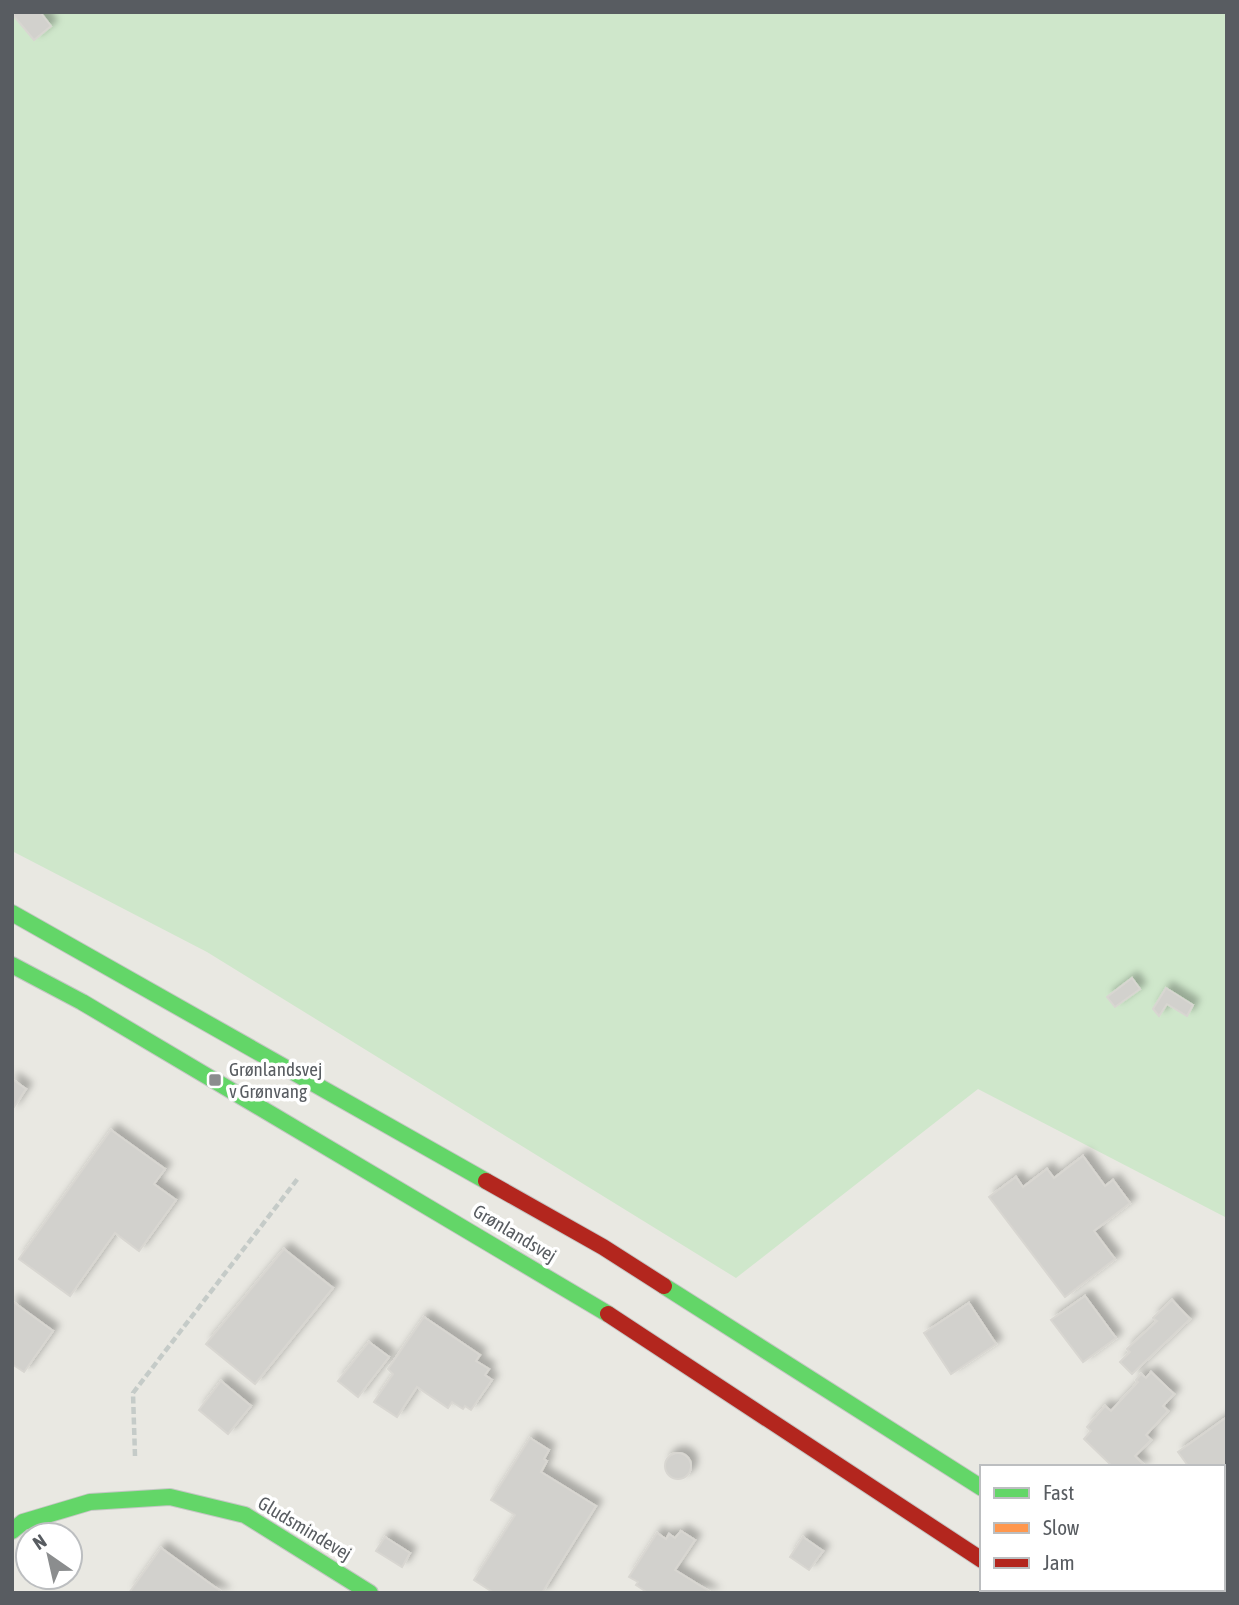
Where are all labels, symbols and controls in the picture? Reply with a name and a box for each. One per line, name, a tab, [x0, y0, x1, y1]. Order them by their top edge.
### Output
place label: Grønlandsvej v Grønvang	[229, 1058, 322, 1102]
marker: Grønlandsvej v Grønvang	[207, 1072, 223, 1088]
street label: Grønlandsvej	[469, 1200, 561, 1266]
legend	[980, 1465, 1225, 1591]
text: Fast	[1043, 1480, 1074, 1504]
street label: Gludsmindevej	[254, 1491, 356, 1565]
text: Slow	[1043, 1515, 1080, 1539]
north arrow	[14, 1521, 84, 1591]
text: N	[29, 1530, 50, 1554]
text: Jam	[1043, 1550, 1075, 1574]

